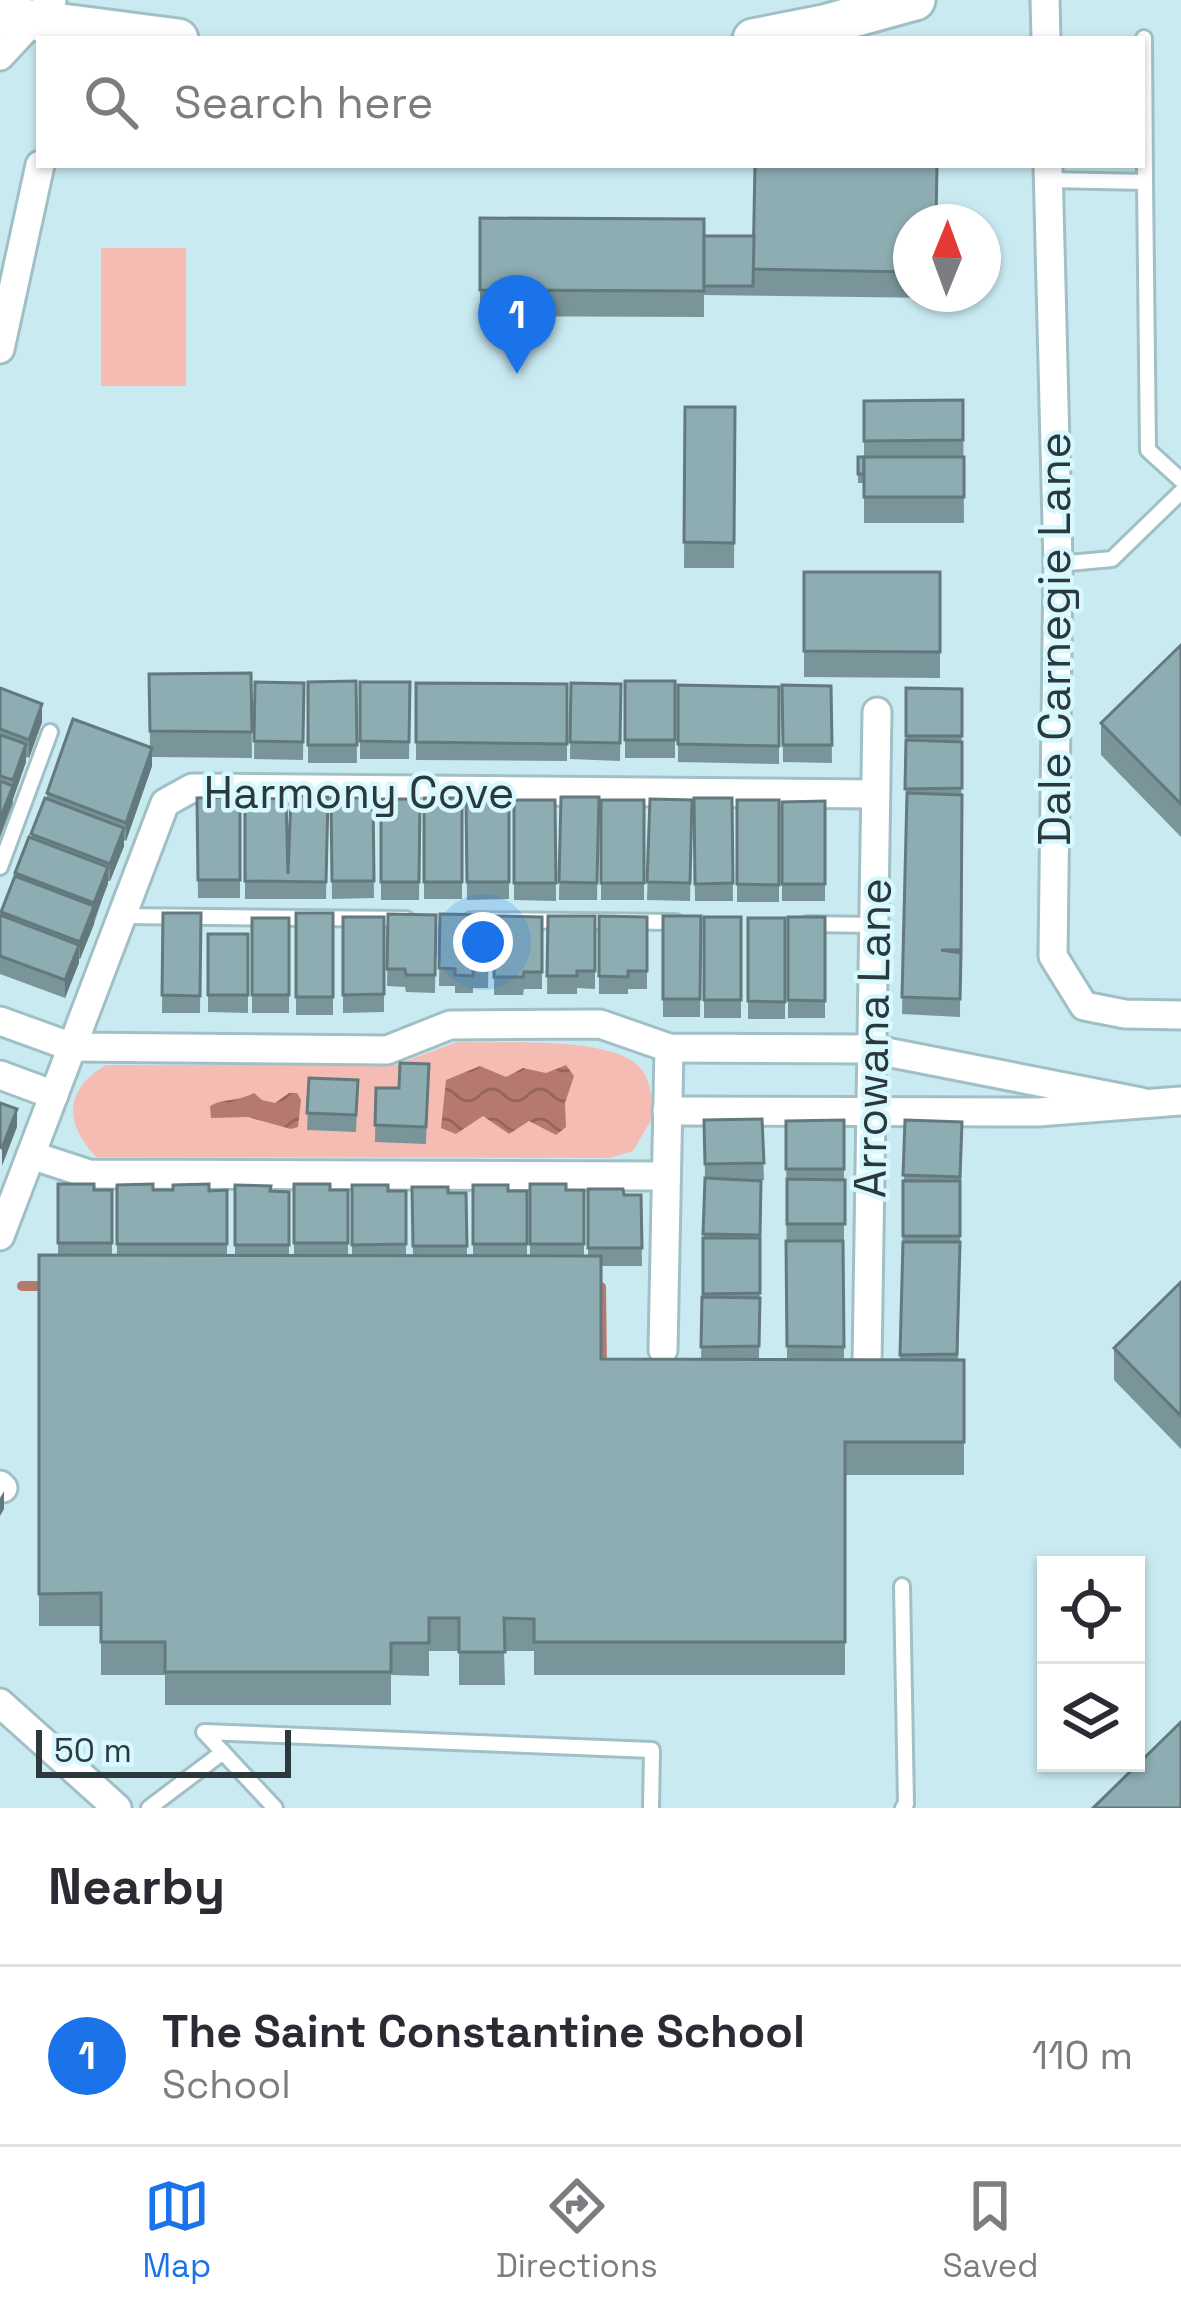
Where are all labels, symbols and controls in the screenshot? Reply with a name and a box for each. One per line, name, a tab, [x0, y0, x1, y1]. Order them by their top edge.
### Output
search box	[36, 36, 1145, 168]
icon: search	[78, 69, 144, 135]
text: Search here	[174, 74, 433, 131]
north arrow	[893, 204, 1001, 312]
pin: 1	[478, 275, 556, 374]
street label: Dale Carnegie Lane	[1026, 432, 1083, 846]
street label: Harmony Cove	[204, 764, 514, 821]
street label: Arrowana Lane	[841, 877, 904, 1199]
your location	[453, 912, 513, 972]
map controls	[1037, 1556, 1145, 1772]
button: locate	[1037, 1556, 1145, 1664]
button: layers	[1037, 1664, 1145, 1772]
scale bar	[36, 1724, 291, 1777]
text: 50 m	[54, 1730, 132, 1772]
text: Nearby	[48, 1854, 225, 1919]
text: The Saint Constantine School	[162, 2003, 805, 2060]
text: 1	[78, 2031, 96, 2080]
text: 110 m	[1032, 2031, 1133, 2080]
text: School	[162, 2060, 291, 2109]
tab: Map	[142, 2173, 211, 2287]
tab: Directions	[496, 2173, 658, 2287]
tab: Saved	[942, 2173, 1039, 2287]

